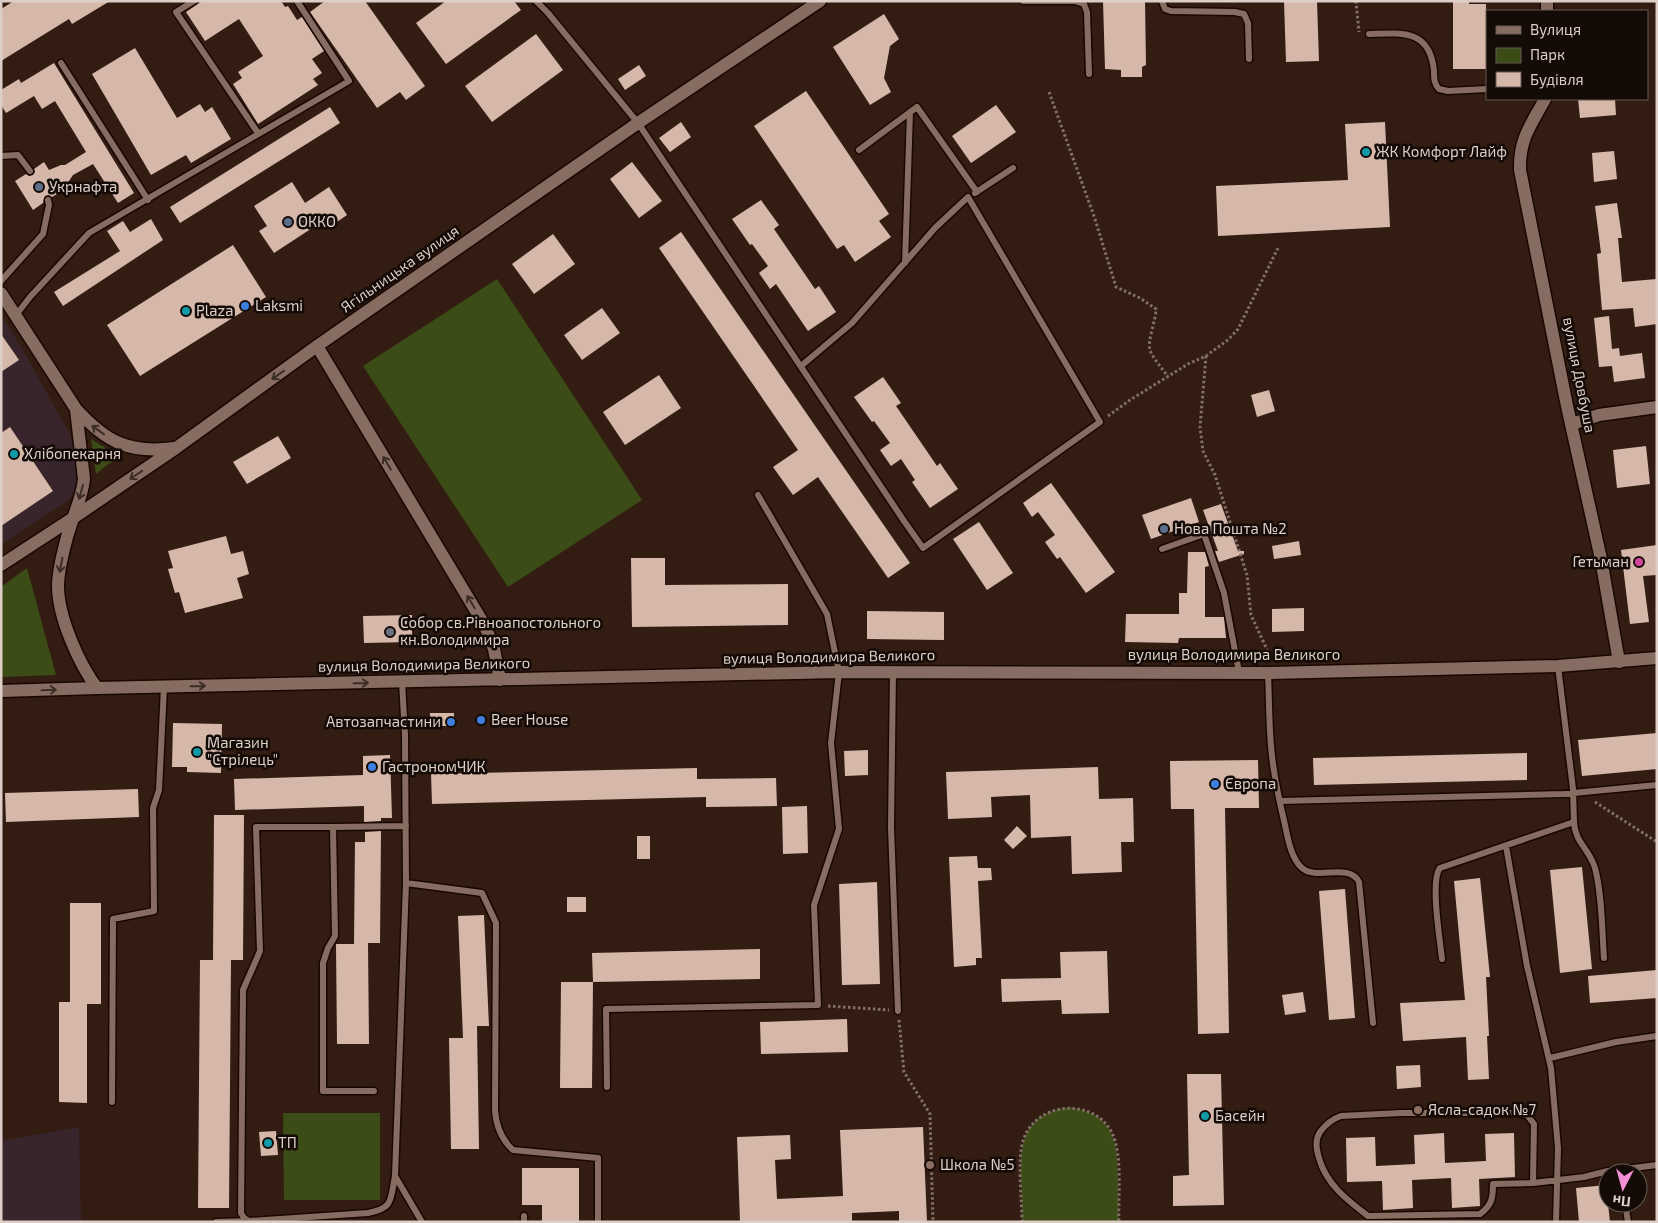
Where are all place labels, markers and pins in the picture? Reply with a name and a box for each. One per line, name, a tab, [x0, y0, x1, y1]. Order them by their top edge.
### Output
place label: ЖК Комфорт Лайф	[1376, 142, 1507, 160]
marker: ЖК Комфорт Лайф	[1360, 146, 1372, 158]
place label: Укрнафта	[49, 177, 117, 195]
marker: Укрнафта	[33, 181, 45, 193]
place label: ОККО	[298, 212, 336, 230]
marker: ОККО	[282, 216, 294, 228]
place label: Laksmi	[255, 296, 303, 314]
marker: Laksmi	[239, 300, 251, 312]
place label: Plaza	[196, 301, 233, 319]
marker: Plaza	[180, 305, 192, 317]
place label: Хлібопекарня	[24, 444, 121, 462]
marker: Хлібопекарня	[8, 448, 20, 460]
place label: Нова Пошта №2	[1174, 519, 1287, 537]
marker: Нова Пошта №2	[1158, 523, 1170, 535]
place label: Гетьман	[1572, 552, 1629, 570]
marker: Гетьман	[1633, 556, 1645, 568]
place label: Собор св.Рівноапостольного кн.Володимира	[400, 613, 601, 648]
marker: Собор св.Рівноапостольного кн.Володимира	[384, 626, 396, 638]
place label: Beer House	[491, 710, 568, 728]
place label: Автозапчастини	[326, 712, 441, 730]
marker: Beer House	[475, 714, 487, 726]
marker: Автозапчастини	[445, 716, 457, 728]
place label: Магазин "Стрілець"	[207, 733, 278, 768]
marker: Магазин "Стрілець"	[191, 746, 203, 758]
place label: ГастрономЧИК	[382, 757, 486, 775]
marker: ГастрономЧИК	[366, 761, 378, 773]
place label: Європа	[1225, 774, 1276, 792]
marker: Європа	[1209, 778, 1221, 790]
place label: Ясла-садок №7	[1428, 1100, 1536, 1118]
marker: Ясла-садок №7	[1412, 1104, 1424, 1116]
place label: Басейн	[1215, 1106, 1265, 1124]
marker: Басейн	[1199, 1110, 1211, 1122]
place label: ТП	[278, 1133, 297, 1151]
marker: ТП	[262, 1137, 274, 1149]
place label: Школа №5	[940, 1155, 1014, 1173]
marker: Школа №5	[924, 1159, 936, 1171]

